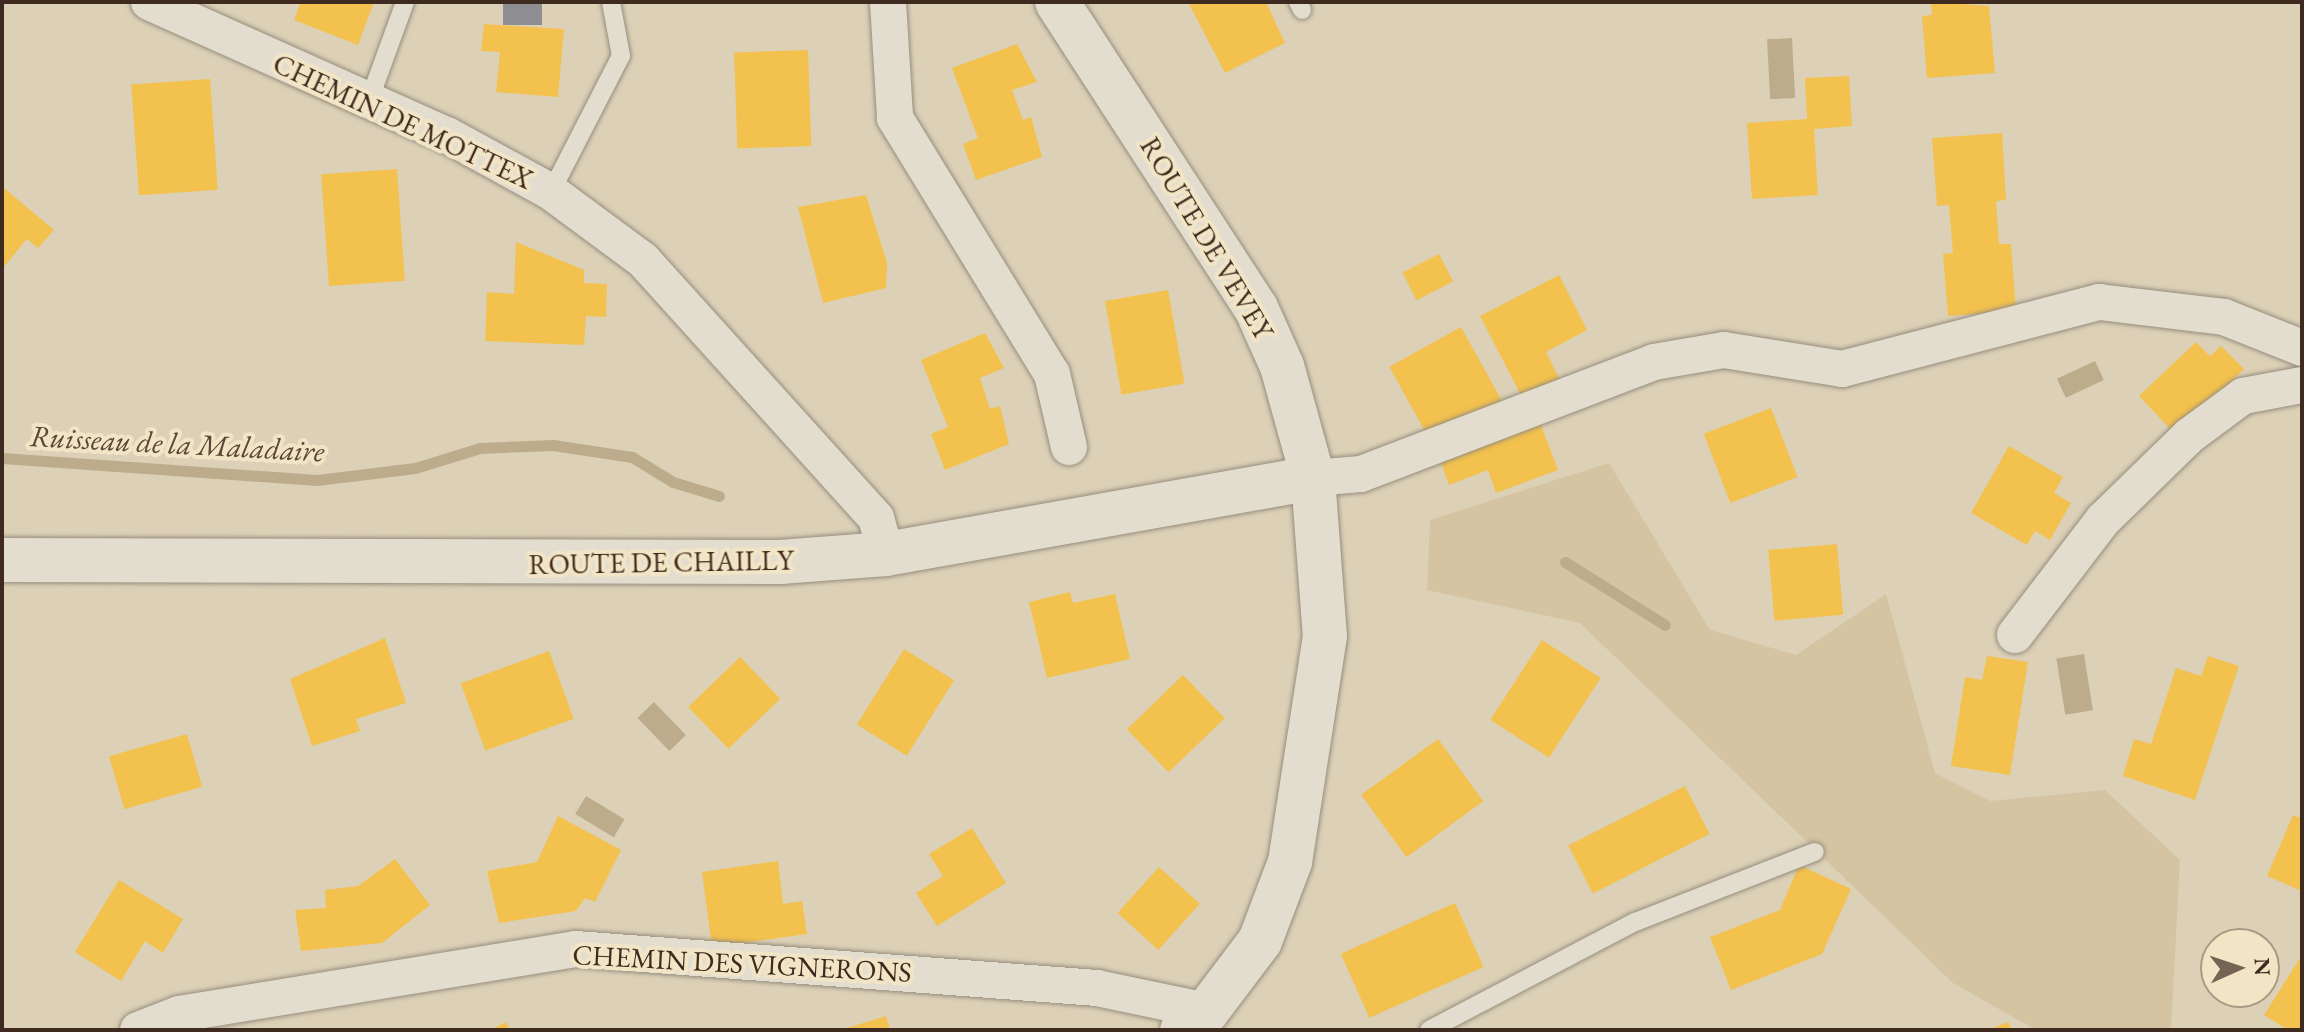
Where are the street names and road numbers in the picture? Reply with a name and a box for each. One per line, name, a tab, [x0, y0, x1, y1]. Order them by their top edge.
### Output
street label: CHEMIN DE MOTTEX	[268, 46, 538, 196]
street label: ROUTE DE VEVEY	[1133, 131, 1281, 345]
street label: ROUTE DE CHAILLY	[528, 543, 794, 581]
street label: CHEMIN DES VIGNERONS	[572, 937, 912, 989]

